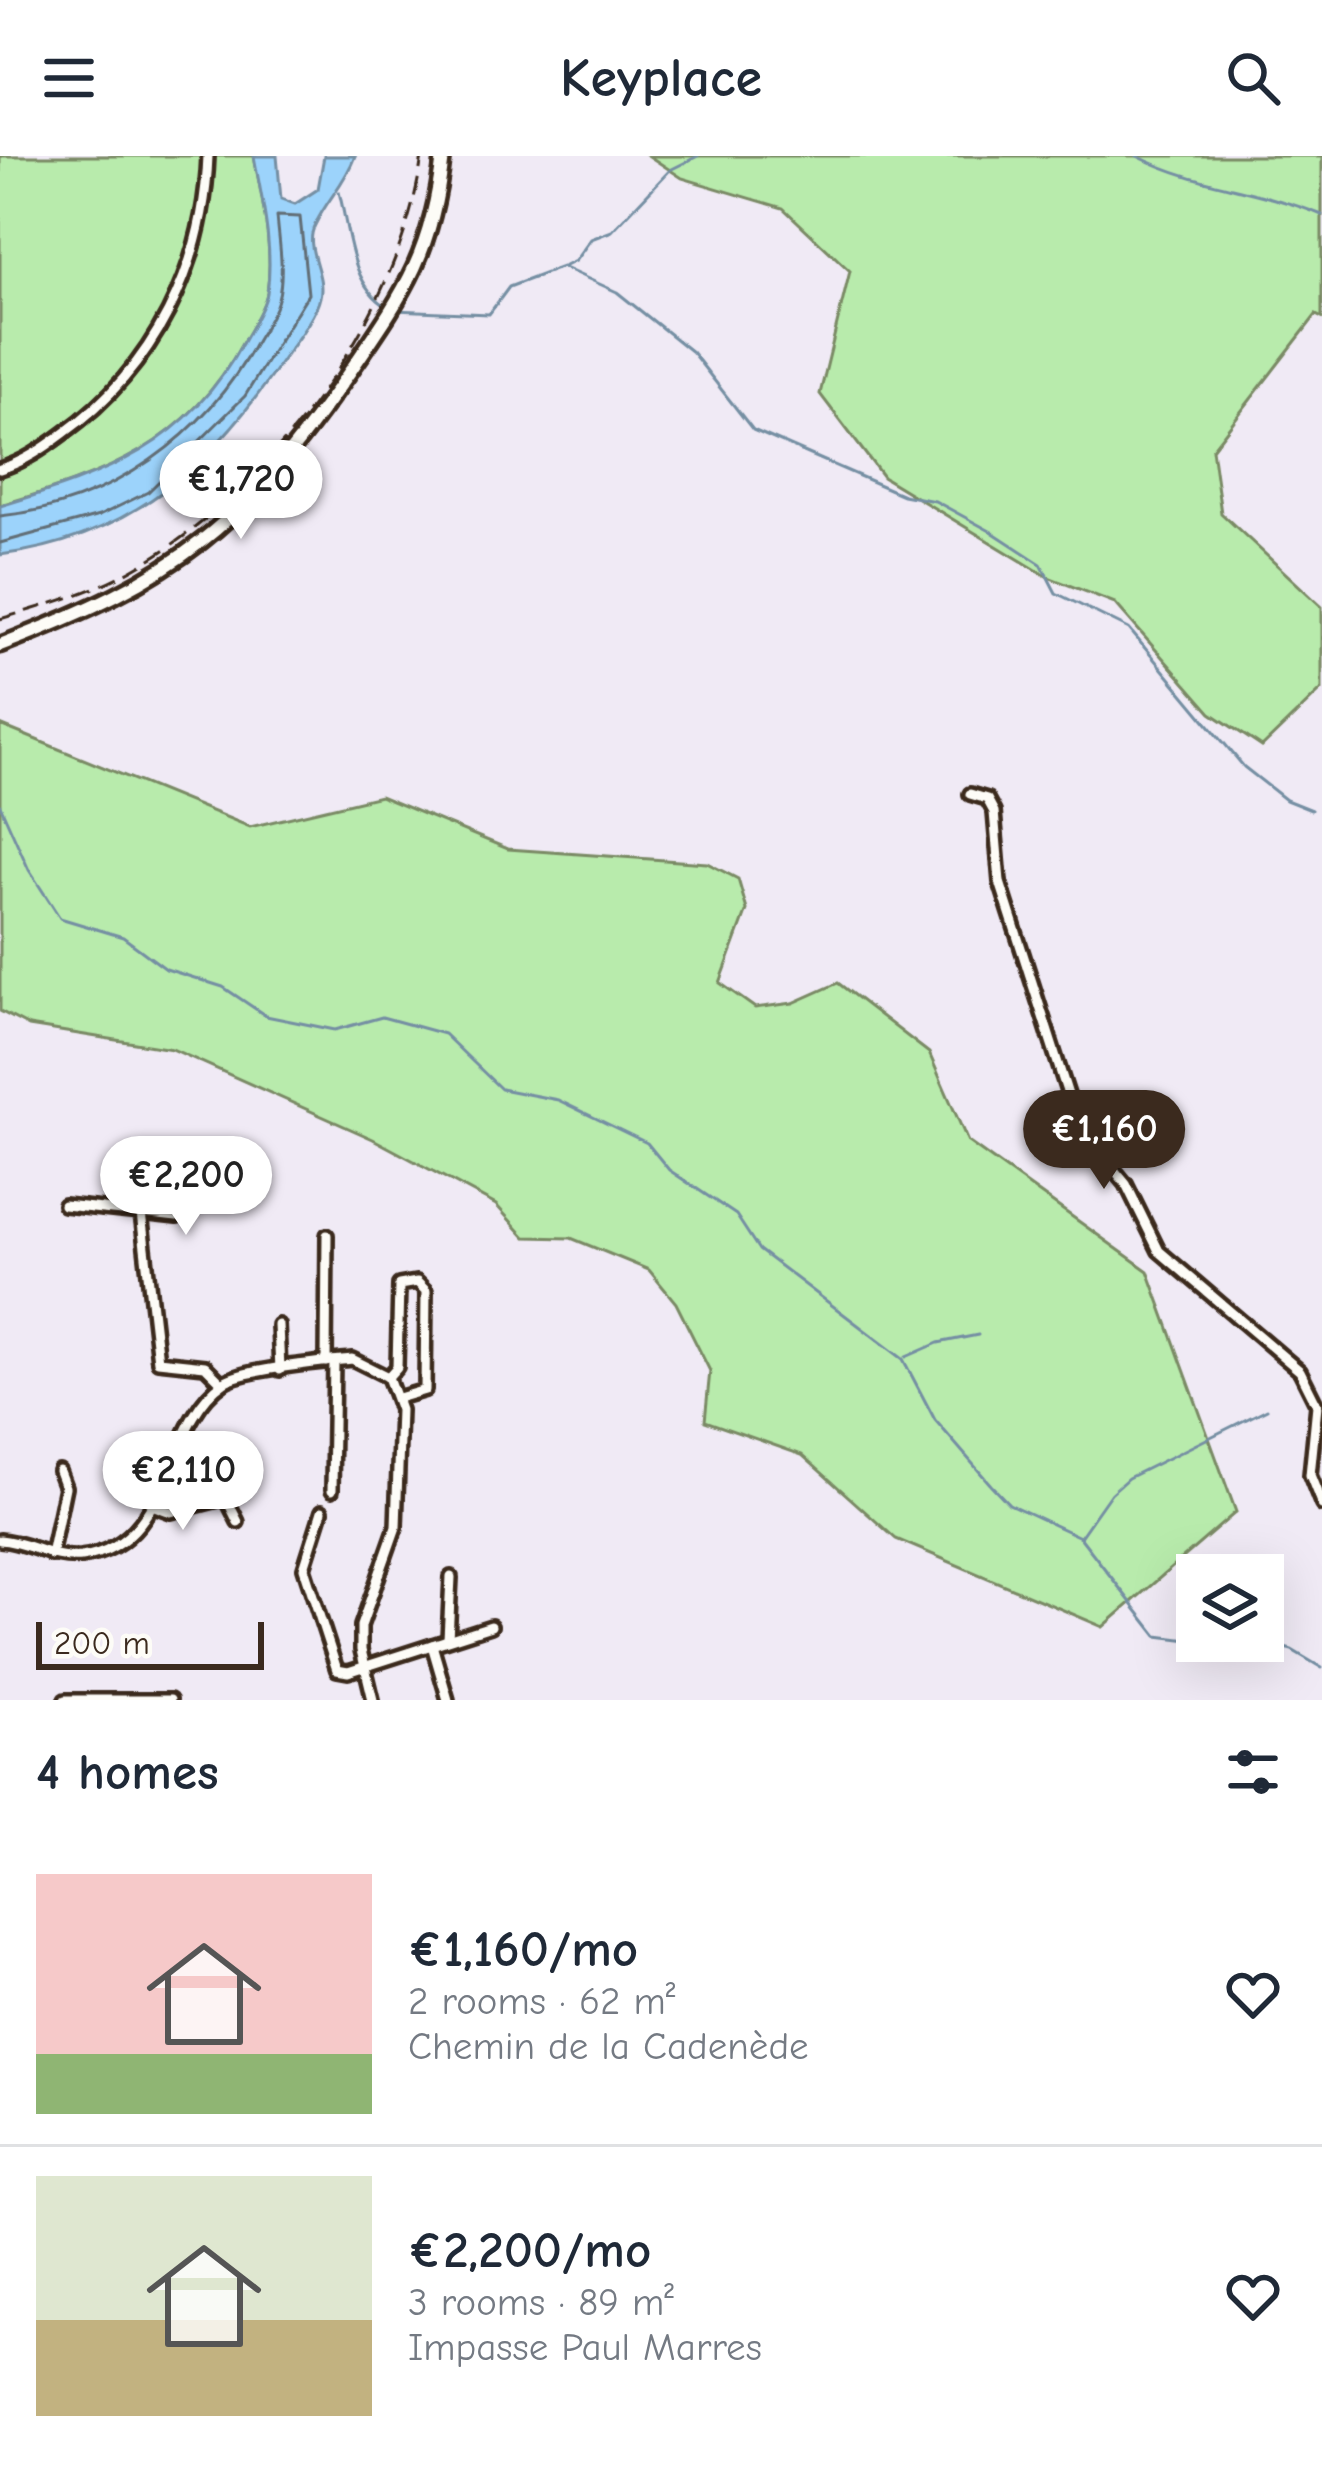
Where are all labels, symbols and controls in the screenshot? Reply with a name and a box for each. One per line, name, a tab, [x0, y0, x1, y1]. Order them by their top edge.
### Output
icon: menu	[36, 45, 102, 111]
icon: search	[1220, 45, 1286, 111]
text: Keyplace	[560, 47, 762, 110]
pin: €1,720	[143, 440, 339, 542]
text: €1,720	[187, 456, 295, 501]
pin: €1,160	[1006, 1090, 1202, 1192]
text: €1,160	[1050, 1106, 1158, 1151]
pin: €2,200	[88, 1136, 284, 1238]
text: €2,200	[127, 1152, 245, 1197]
pin: €2,110	[85, 1431, 281, 1533]
text: €2,110	[130, 1447, 236, 1492]
map controls	[1176, 1554, 1284, 1662]
button: layers	[1176, 1554, 1284, 1662]
scale bar	[36, 1616, 264, 1669]
text: 200 m	[54, 1624, 150, 1662]
icon: filters	[1220, 1739, 1286, 1805]
text: 4 homes	[36, 1743, 219, 1802]
text: €1,160/mo	[408, 1920, 638, 1979]
icon: home	[132, 1922, 276, 2066]
icon: heart	[1220, 1961, 1286, 2027]
text: 2 rooms · 62 m²	[408, 1979, 675, 2024]
text: Chemin de la Cadenède	[408, 2024, 809, 2069]
text: €2,200/mo	[408, 2221, 651, 2280]
icon: home	[132, 2224, 276, 2368]
icon: heart	[1220, 2263, 1286, 2329]
text: 3 rooms · 89 m²	[408, 2280, 674, 2325]
text: Impasse Paul Marres	[408, 2325, 762, 2370]

